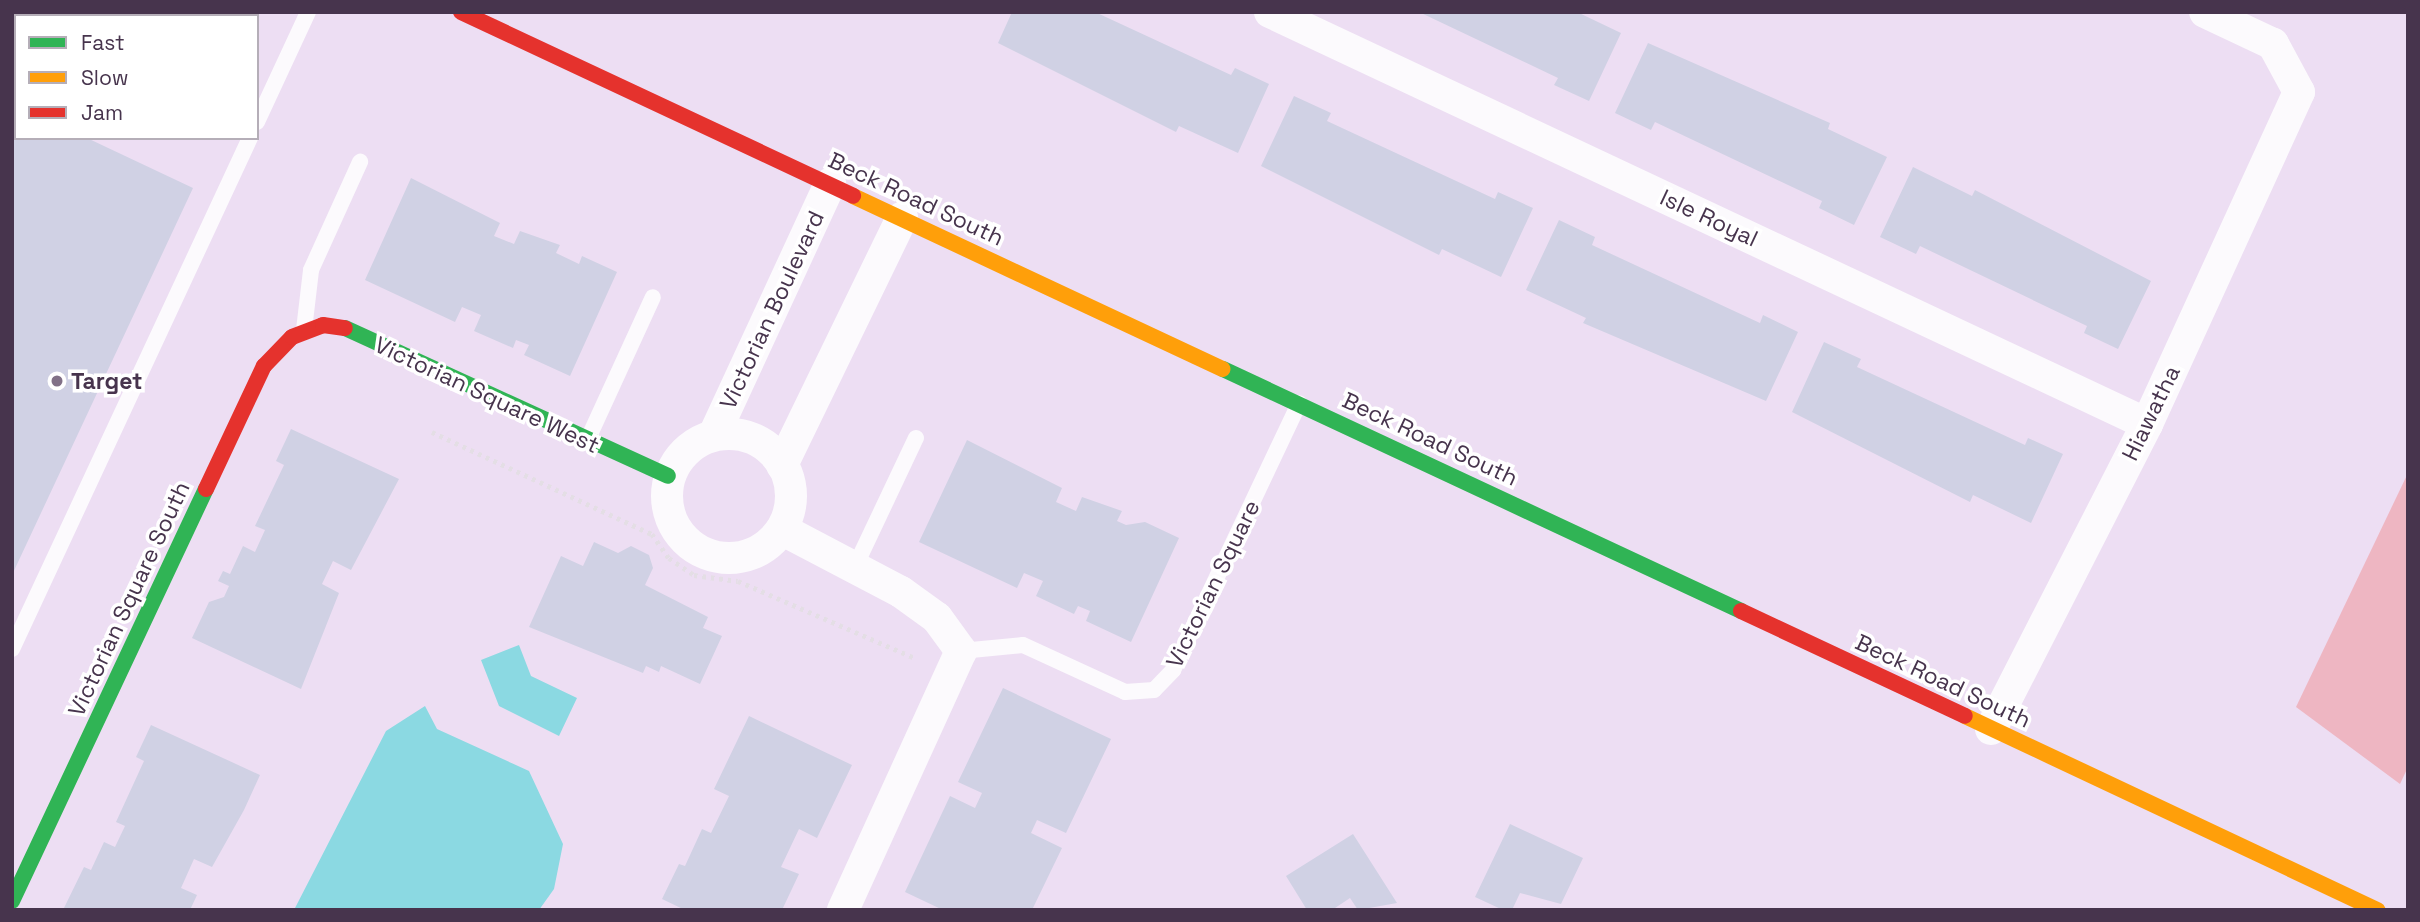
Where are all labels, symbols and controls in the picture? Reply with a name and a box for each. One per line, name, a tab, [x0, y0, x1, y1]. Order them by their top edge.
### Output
legend	[14, 14, 259, 140]
text: Fast	[81, 29, 125, 56]
text: Slow	[81, 64, 129, 91]
text: Jam	[81, 99, 123, 126]
street label: Beck Road South	[824, 146, 1008, 252]
street label: Isle Royal	[1656, 183, 1762, 253]
street label: Victorian Boulevard	[714, 206, 830, 414]
street label: Victorian Square West	[370, 331, 604, 459]
street label: Hiawatha	[2116, 361, 2186, 465]
place label: Target	[71, 367, 143, 395]
marker: Target	[49, 373, 65, 389]
street label: Beck Road South	[1338, 386, 1522, 492]
street label: Victorian Square South	[62, 477, 196, 721]
street label: Victorian Square	[1160, 496, 1266, 672]
street label: Beck Road South	[1851, 628, 2035, 734]

